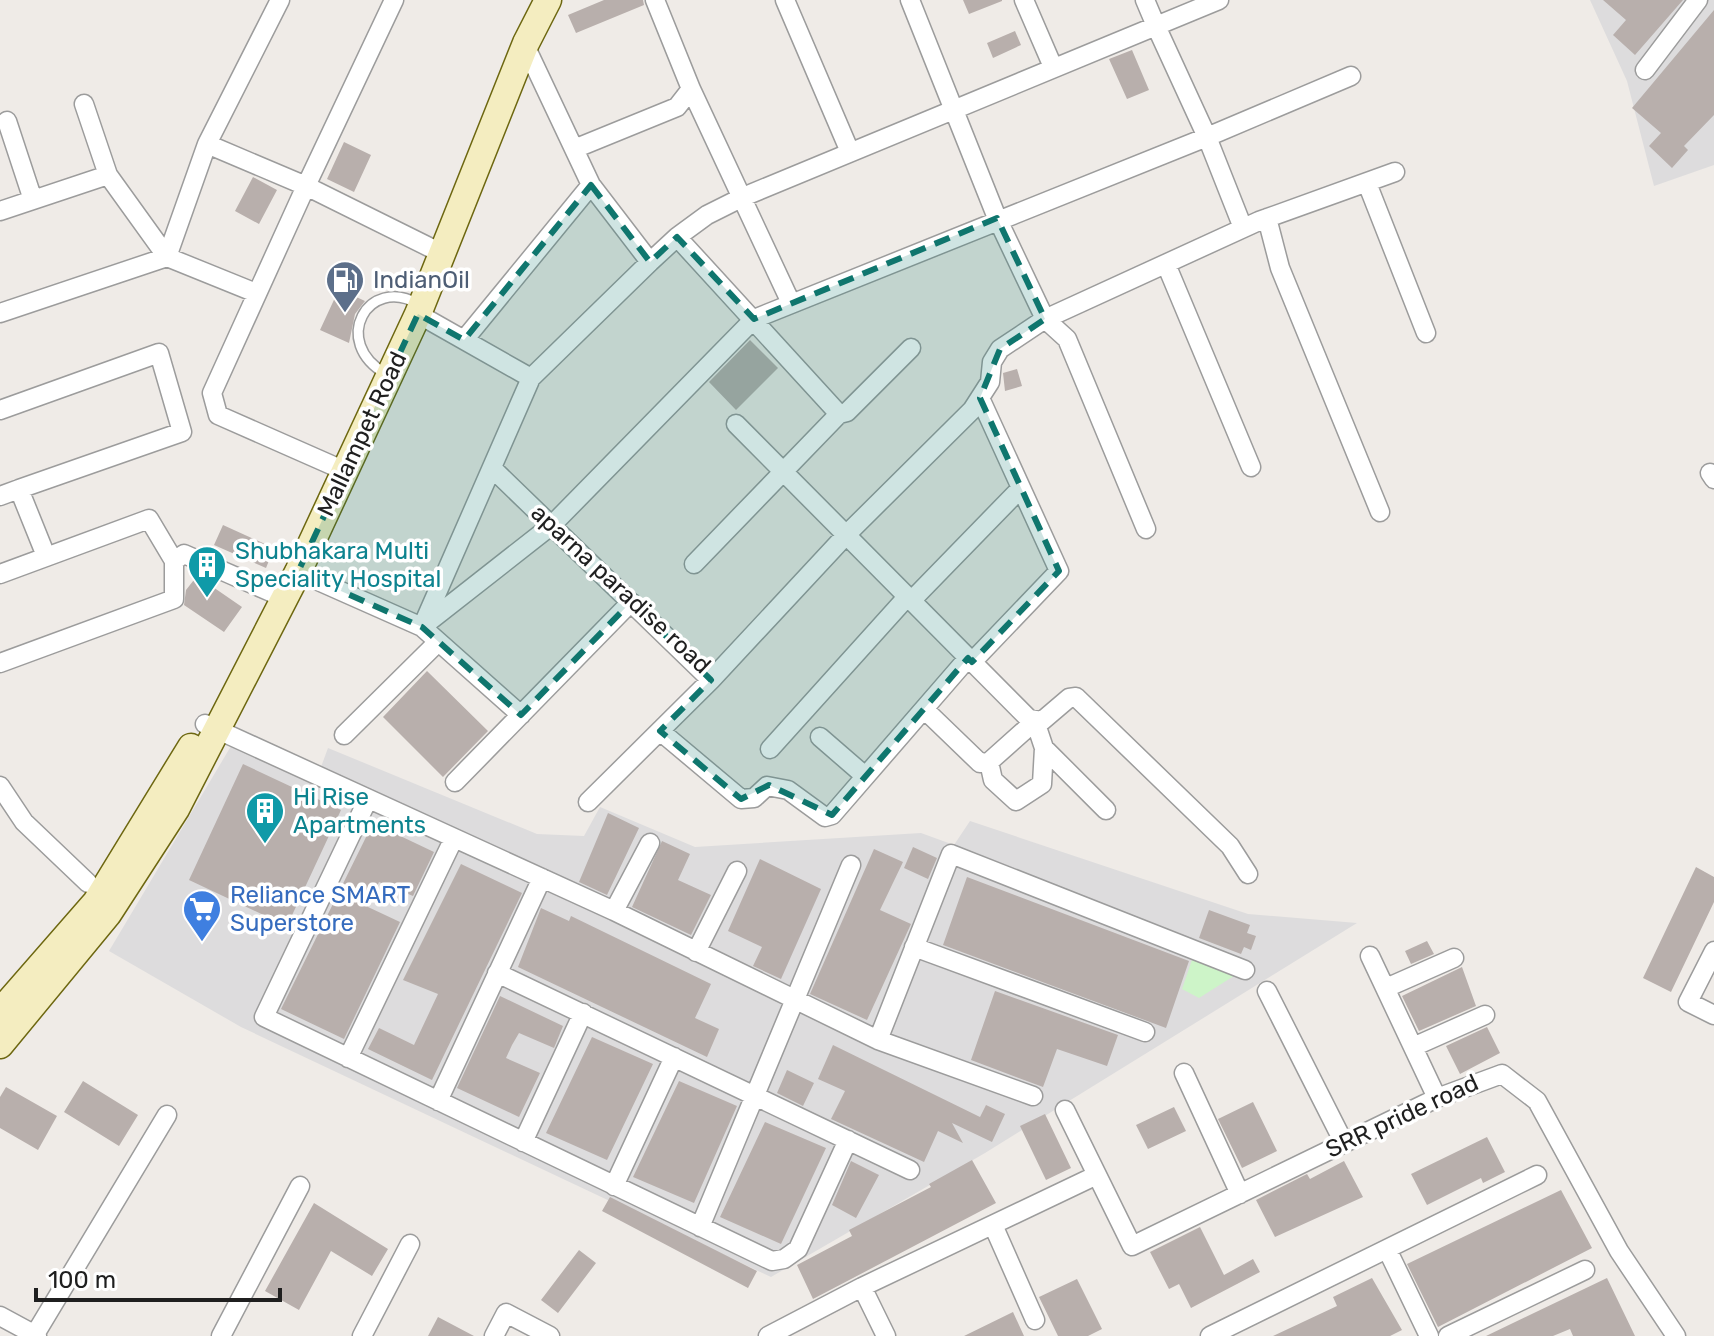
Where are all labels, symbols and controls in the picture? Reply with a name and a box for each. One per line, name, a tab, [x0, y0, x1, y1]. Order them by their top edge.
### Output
fuel station icon: IndianOil	[324, 259, 366, 314]
place label: IndianOil	[373, 266, 470, 294]
street label: Mallampet Road	[312, 347, 412, 521]
street label: aparna paradise road	[525, 499, 717, 679]
place label: Shubhakara Multi Speciality Hospital	[235, 537, 441, 593]
building icon: Shubhakara Multi Speciality Hospital	[186, 544, 228, 599]
place label: Hi Rise Apartments	[293, 783, 426, 839]
building icon: Hi Rise Apartments	[244, 790, 286, 845]
place label: Reliance SMART Superstore	[230, 881, 411, 937]
supermarket icon: Reliance SMART Superstore	[181, 888, 223, 943]
street label: SRR pride road	[1321, 1068, 1483, 1164]
scale bar	[36, 1252, 280, 1302]
text: 100 m	[48, 1266, 116, 1294]

